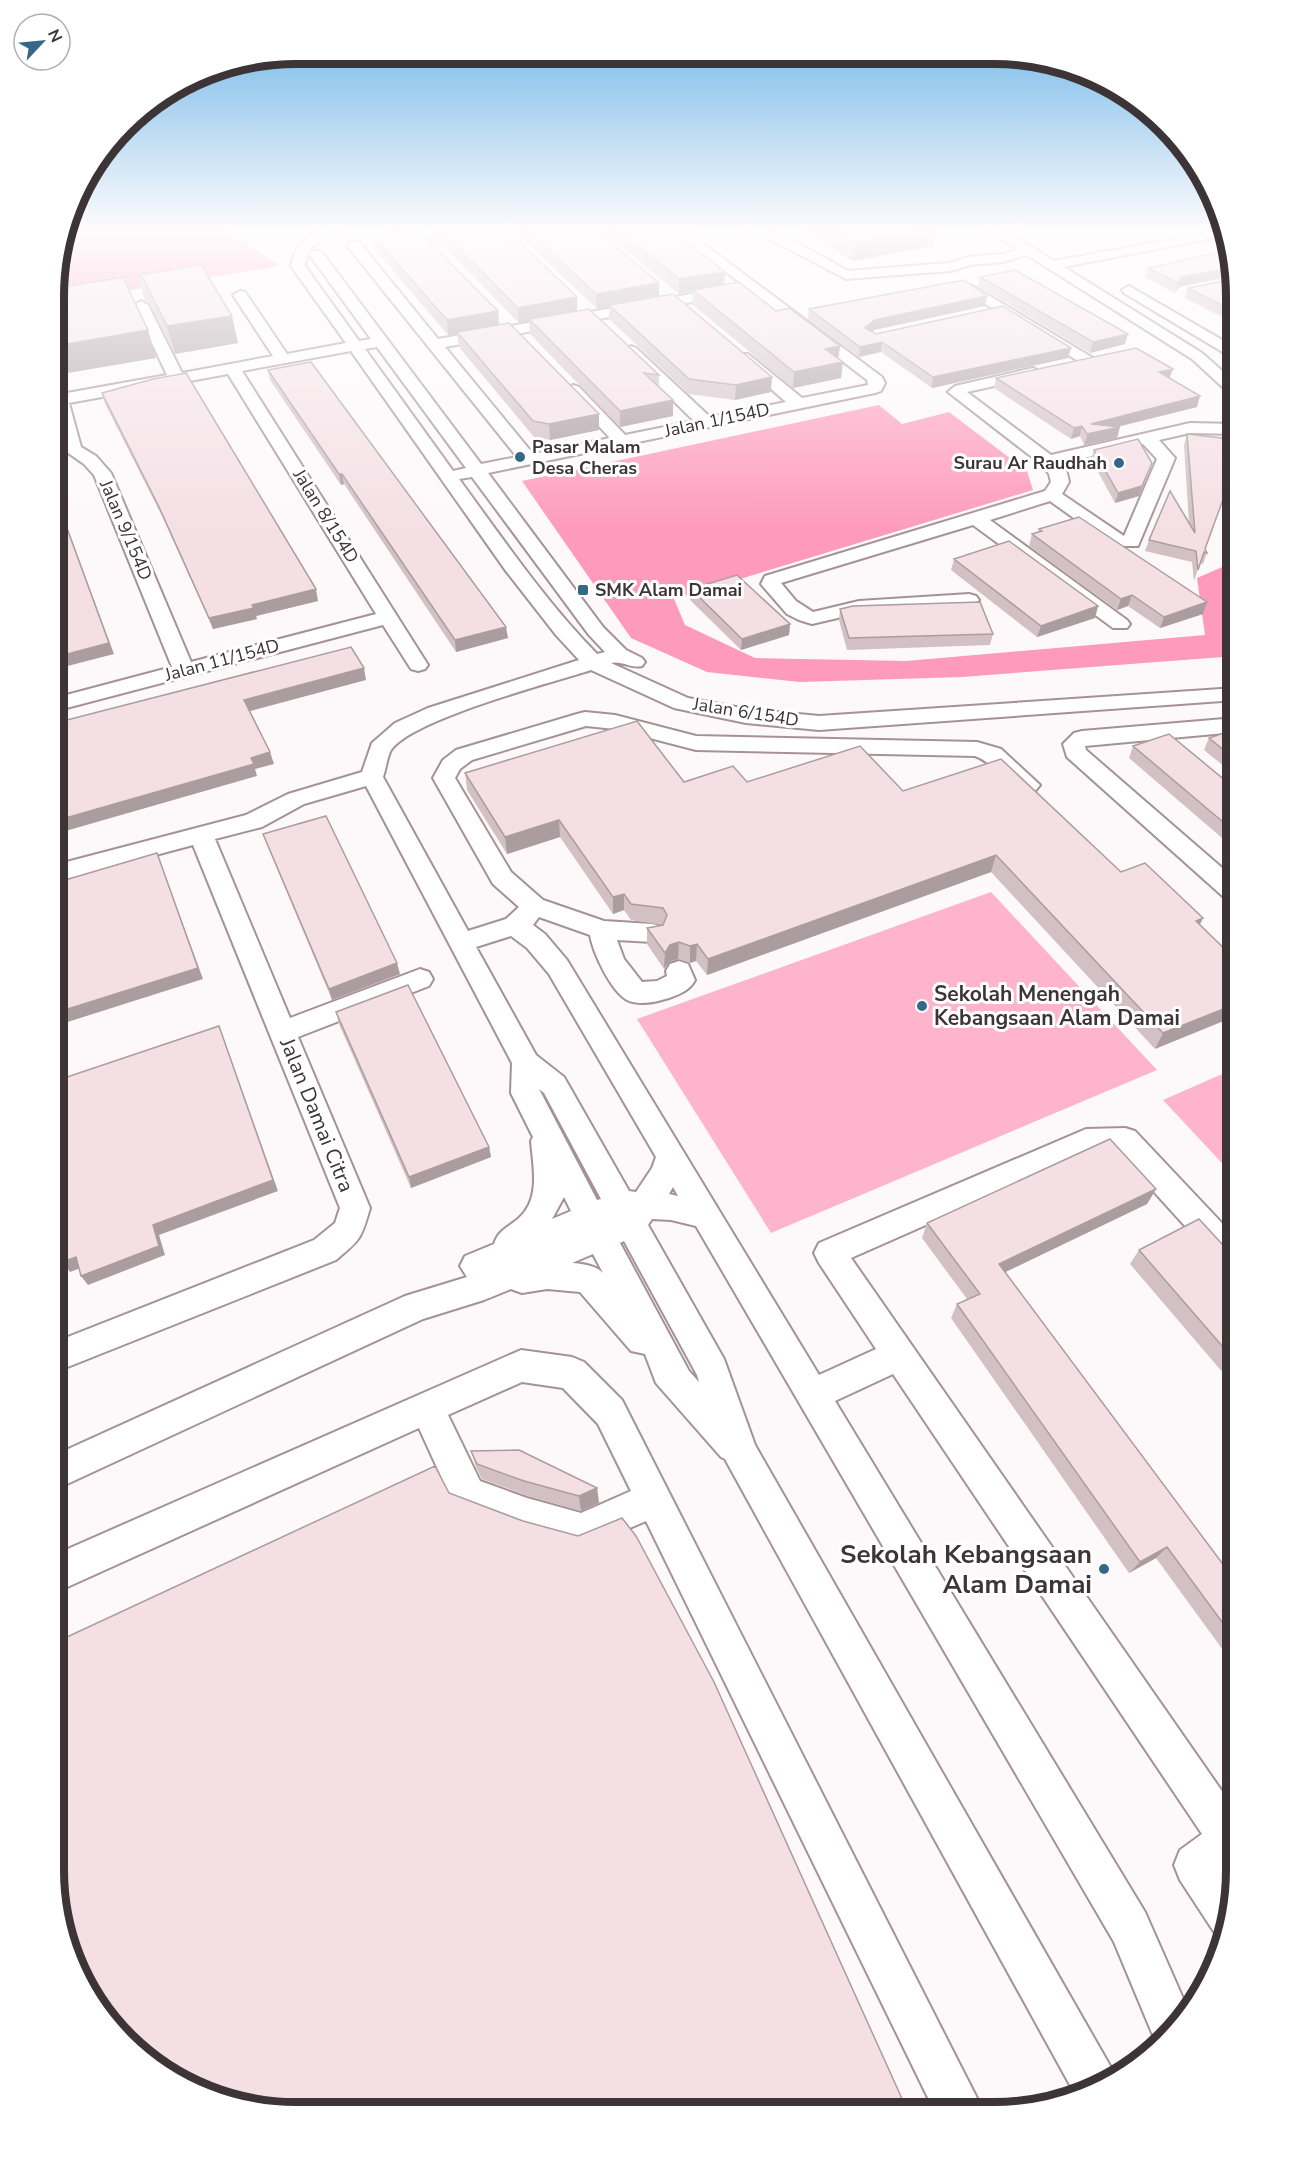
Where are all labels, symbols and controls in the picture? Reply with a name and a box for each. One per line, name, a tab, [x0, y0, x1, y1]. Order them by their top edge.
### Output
north arrow	[12, 12, 72, 72]
text: N	[42, 26, 67, 46]
street label: Jalan 1/154D	[661, 397, 772, 443]
place label: Pasar Malam Desa Cheras	[532, 435, 641, 480]
marker: Pasar Malam Desa Cheras	[513, 450, 527, 464]
place label: Surau Ar Raudhah	[954, 451, 1107, 475]
marker: Surau Ar Raudhah	[1112, 456, 1126, 470]
street label: Jalan 8/154D	[287, 464, 364, 568]
street label: Jalan 9/154D	[94, 475, 158, 584]
place label: SMK Alam Damai	[595, 578, 742, 602]
marker: SMK Alam Damai	[576, 583, 590, 597]
street label: Jalan 11/154D	[161, 633, 282, 687]
street label: Jalan 6/154D	[690, 692, 801, 732]
place label: Sekolah Menengah Kebangsaan Alam Damai	[934, 980, 1180, 1032]
marker: Sekolah Menengah Kebangsaan Alam Damai	[915, 999, 929, 1013]
street label: Jalan Damai Citra	[273, 1033, 361, 1196]
place label: Sekolah Kebangsaan Alam Damai	[840, 1537, 1092, 1602]
marker: Sekolah Kebangsaan Alam Damai	[1097, 1562, 1111, 1576]

